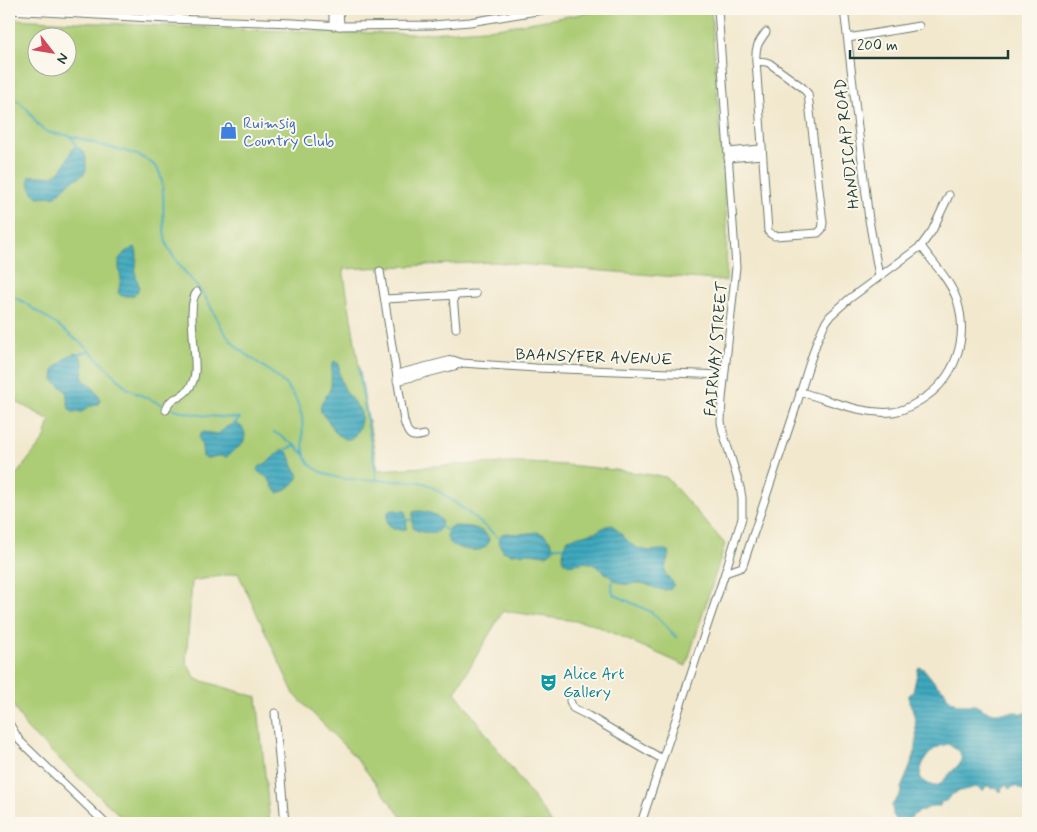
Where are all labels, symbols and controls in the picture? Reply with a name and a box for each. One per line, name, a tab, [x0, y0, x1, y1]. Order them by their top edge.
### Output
north arrow	[28, 28, 78, 78]
scale bar	[850, 28, 1007, 60]
text: 200 m	[857, 36, 898, 56]
text: N	[52, 50, 72, 67]
street label: HANDICAP ROAD	[830, 78, 865, 210]
place label: Ruimsig Country Club	[243, 113, 334, 152]
shop icon: Ruimsig Country Club	[219, 121, 239, 141]
street label: FAIRWAY STREET	[700, 280, 733, 417]
street label: BAANSYFER AVENUE	[515, 344, 673, 371]
place label: Alice Art Gallery	[563, 664, 624, 703]
theatre icon: Alice Art Gallery	[539, 672, 559, 692]

